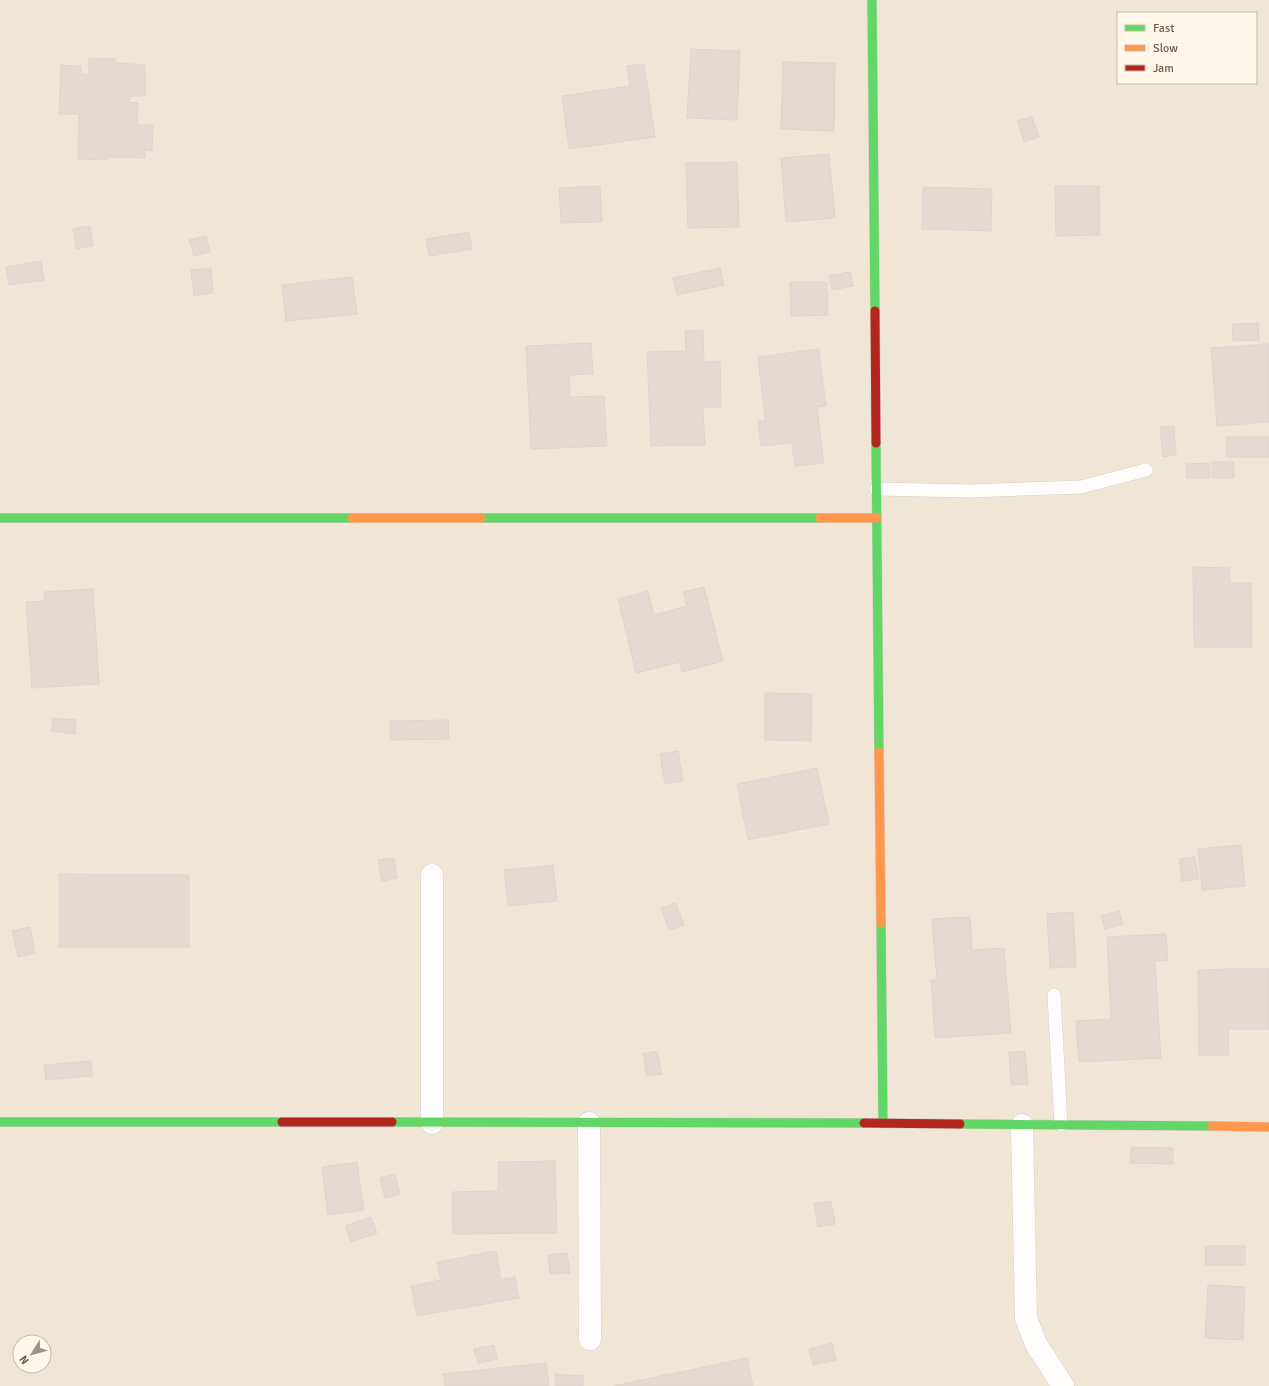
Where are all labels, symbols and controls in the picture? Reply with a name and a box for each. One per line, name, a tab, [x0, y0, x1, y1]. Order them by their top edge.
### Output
legend	[1117, 12, 1257, 84]
text: Fast	[1153, 21, 1174, 36]
text: Slow	[1153, 41, 1178, 56]
text: Jam	[1153, 61, 1174, 76]
north arrow	[12, 1334, 52, 1374]
text: N	[17, 1353, 32, 1367]

